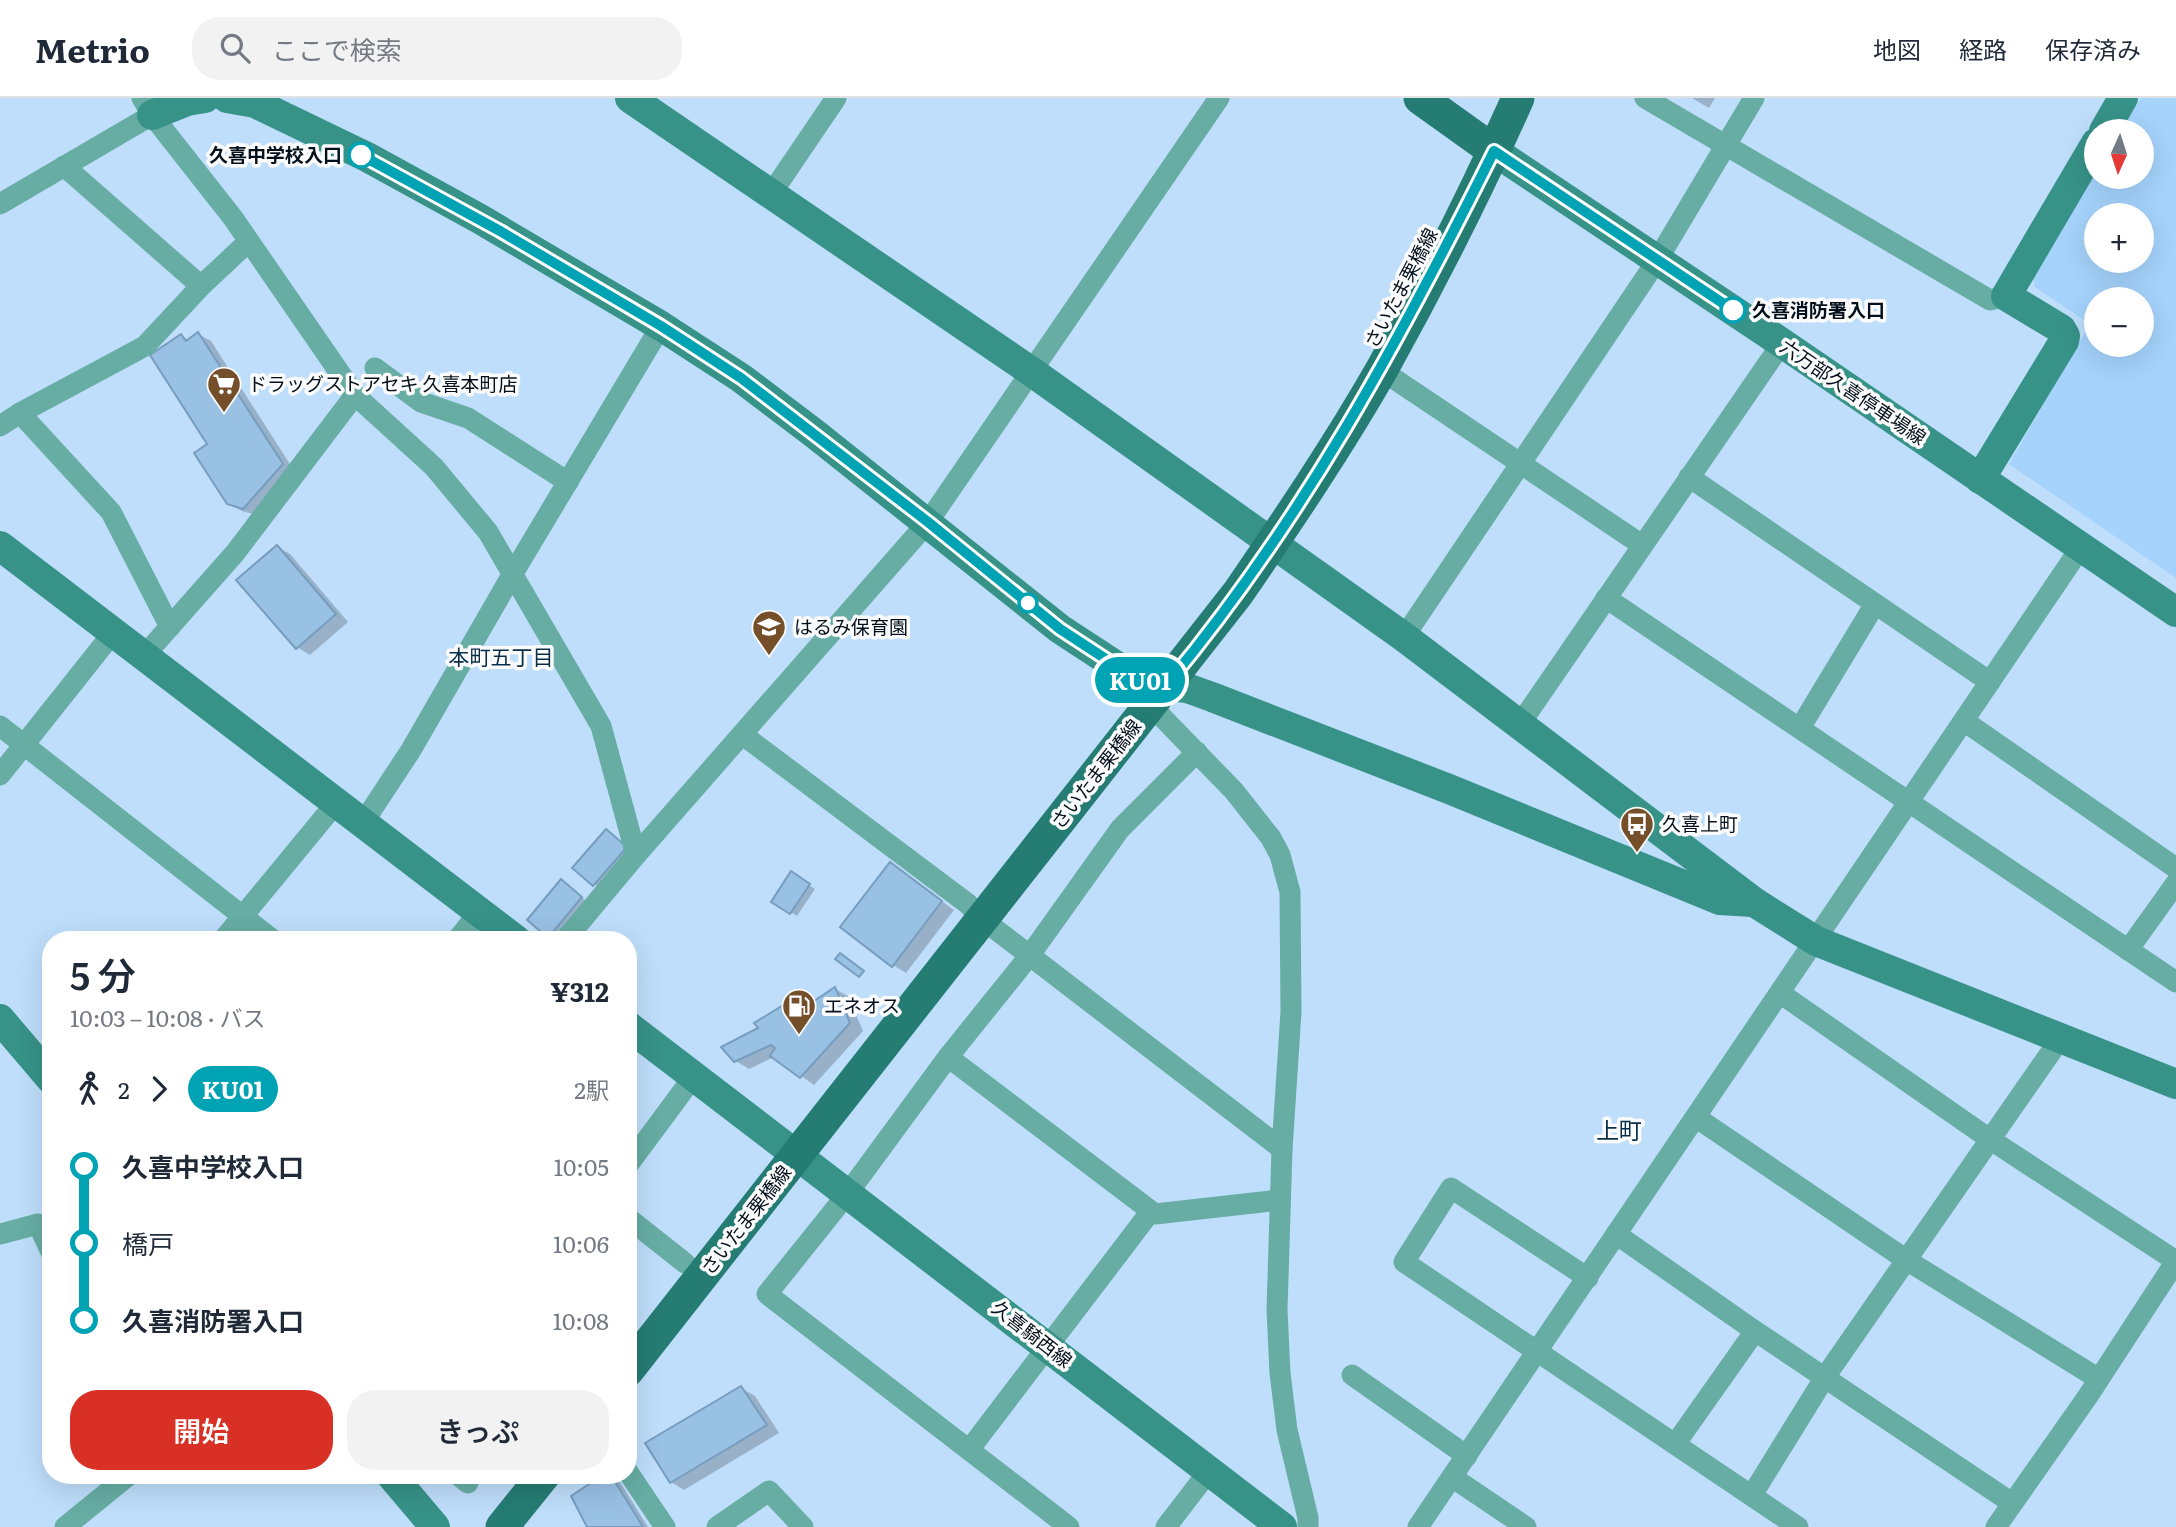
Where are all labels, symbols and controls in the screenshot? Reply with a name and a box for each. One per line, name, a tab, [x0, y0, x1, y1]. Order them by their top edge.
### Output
search box	[192, 17, 682, 80]
text: Metrio	[35, 24, 150, 73]
icon: search	[216, 29, 254, 67]
text: ここで検索	[272, 29, 402, 68]
text: 地図	[1873, 31, 1921, 66]
text: 経路	[1959, 31, 2007, 66]
text: 保存済み	[2045, 31, 2141, 66]
north arrow	[2084, 119, 2154, 189]
map controls	[2084, 119, 2154, 357]
place label: 久喜中学校入口	[209, 140, 342, 168]
marker: 久喜中学校入口	[348, 142, 374, 168]
button: +	[2084, 203, 2154, 273]
street label: さいたま栗橋線	[1357, 222, 1444, 353]
button: −	[2084, 287, 2154, 357]
place label: 久喜消防署入口	[1752, 295, 1885, 323]
marker: 久喜消防署入口	[1720, 297, 1746, 323]
street label: 六万部久喜停車場線	[1775, 332, 1932, 451]
supermarket icon: ドラッグストアセキ 久喜本町店	[205, 365, 243, 414]
place label: ドラッグストアセキ 久喜本町店	[248, 369, 517, 397]
unlabelled marker	[1018, 593, 1038, 613]
school or university icon: はるみ保育園	[750, 608, 788, 657]
place label: はるみ保育園	[794, 612, 908, 640]
district label: 本町五丁目	[449, 640, 554, 671]
line badge: KU01	[1091, 657, 1189, 703]
text: KU01	[1109, 662, 1171, 697]
street label: さいたま栗橋線	[1043, 713, 1147, 834]
bus stop icon: 久喜上町	[1618, 805, 1656, 854]
place label: 久喜上町	[1662, 809, 1738, 837]
text: 5 分	[70, 945, 136, 1002]
text: ¥312	[550, 971, 609, 1010]
fuel station icon: エネオス	[780, 987, 818, 1036]
place label: エネオス	[824, 991, 900, 1019]
text: 10:03 – 10:08 · バス	[70, 1000, 266, 1034]
icon: walk	[70, 1070, 108, 1108]
icon: forward	[140, 1070, 178, 1108]
text: KU01	[202, 1071, 264, 1106]
text: 2	[118, 1072, 130, 1106]
text: 2駅	[574, 1072, 609, 1106]
district label: 上町	[1596, 1112, 1642, 1146]
text: 久喜中学校入口	[122, 1146, 304, 1185]
text: 10:05	[554, 1149, 609, 1183]
street label: さいたま栗橋線	[693, 1159, 797, 1280]
text: 橋戸	[122, 1223, 174, 1262]
text: 10:06	[553, 1226, 609, 1260]
street label: 久喜騎西線	[987, 1293, 1079, 1373]
text: 久喜消防署入口	[122, 1300, 304, 1339]
text: 10:08	[553, 1303, 609, 1337]
button: 開始	[70, 1390, 333, 1470]
button: きっぷ	[347, 1390, 609, 1470]

